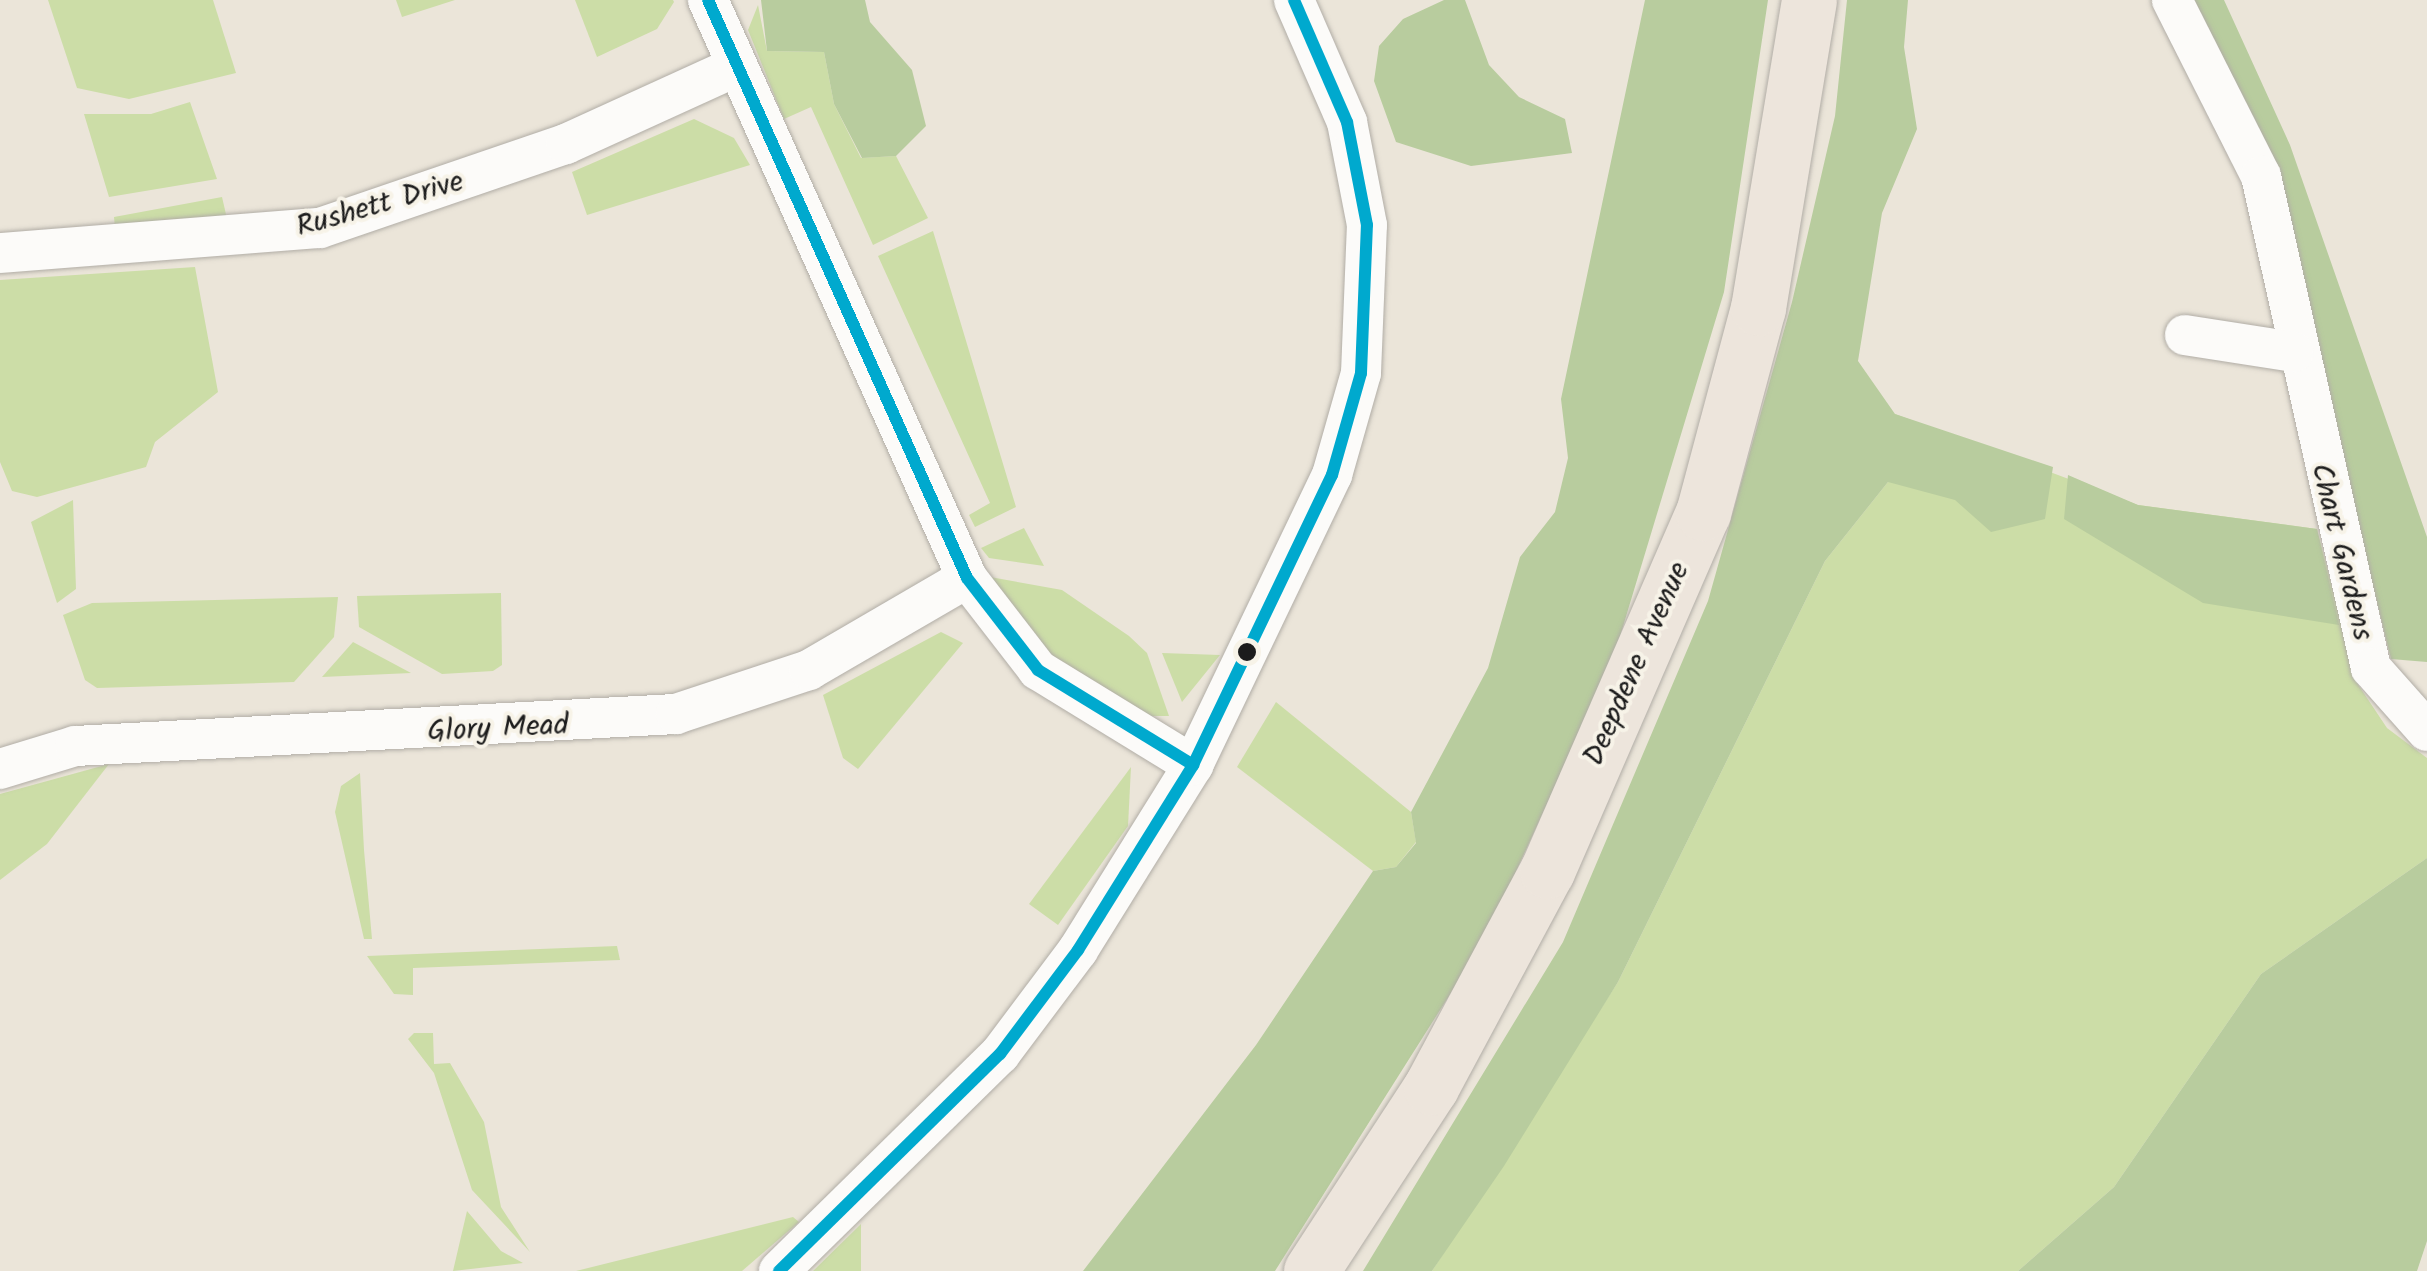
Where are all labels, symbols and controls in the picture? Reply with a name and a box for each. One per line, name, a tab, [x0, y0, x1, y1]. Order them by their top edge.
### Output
street label: Rushett Drive	[292, 164, 468, 246]
street label: Chart Gardens	[2302, 460, 2380, 644]
street label: Deepdene Avenue	[1576, 557, 1698, 771]
unlabelled marker	[1237, 642, 1257, 662]
street label: Glory Mead	[426, 707, 570, 751]

